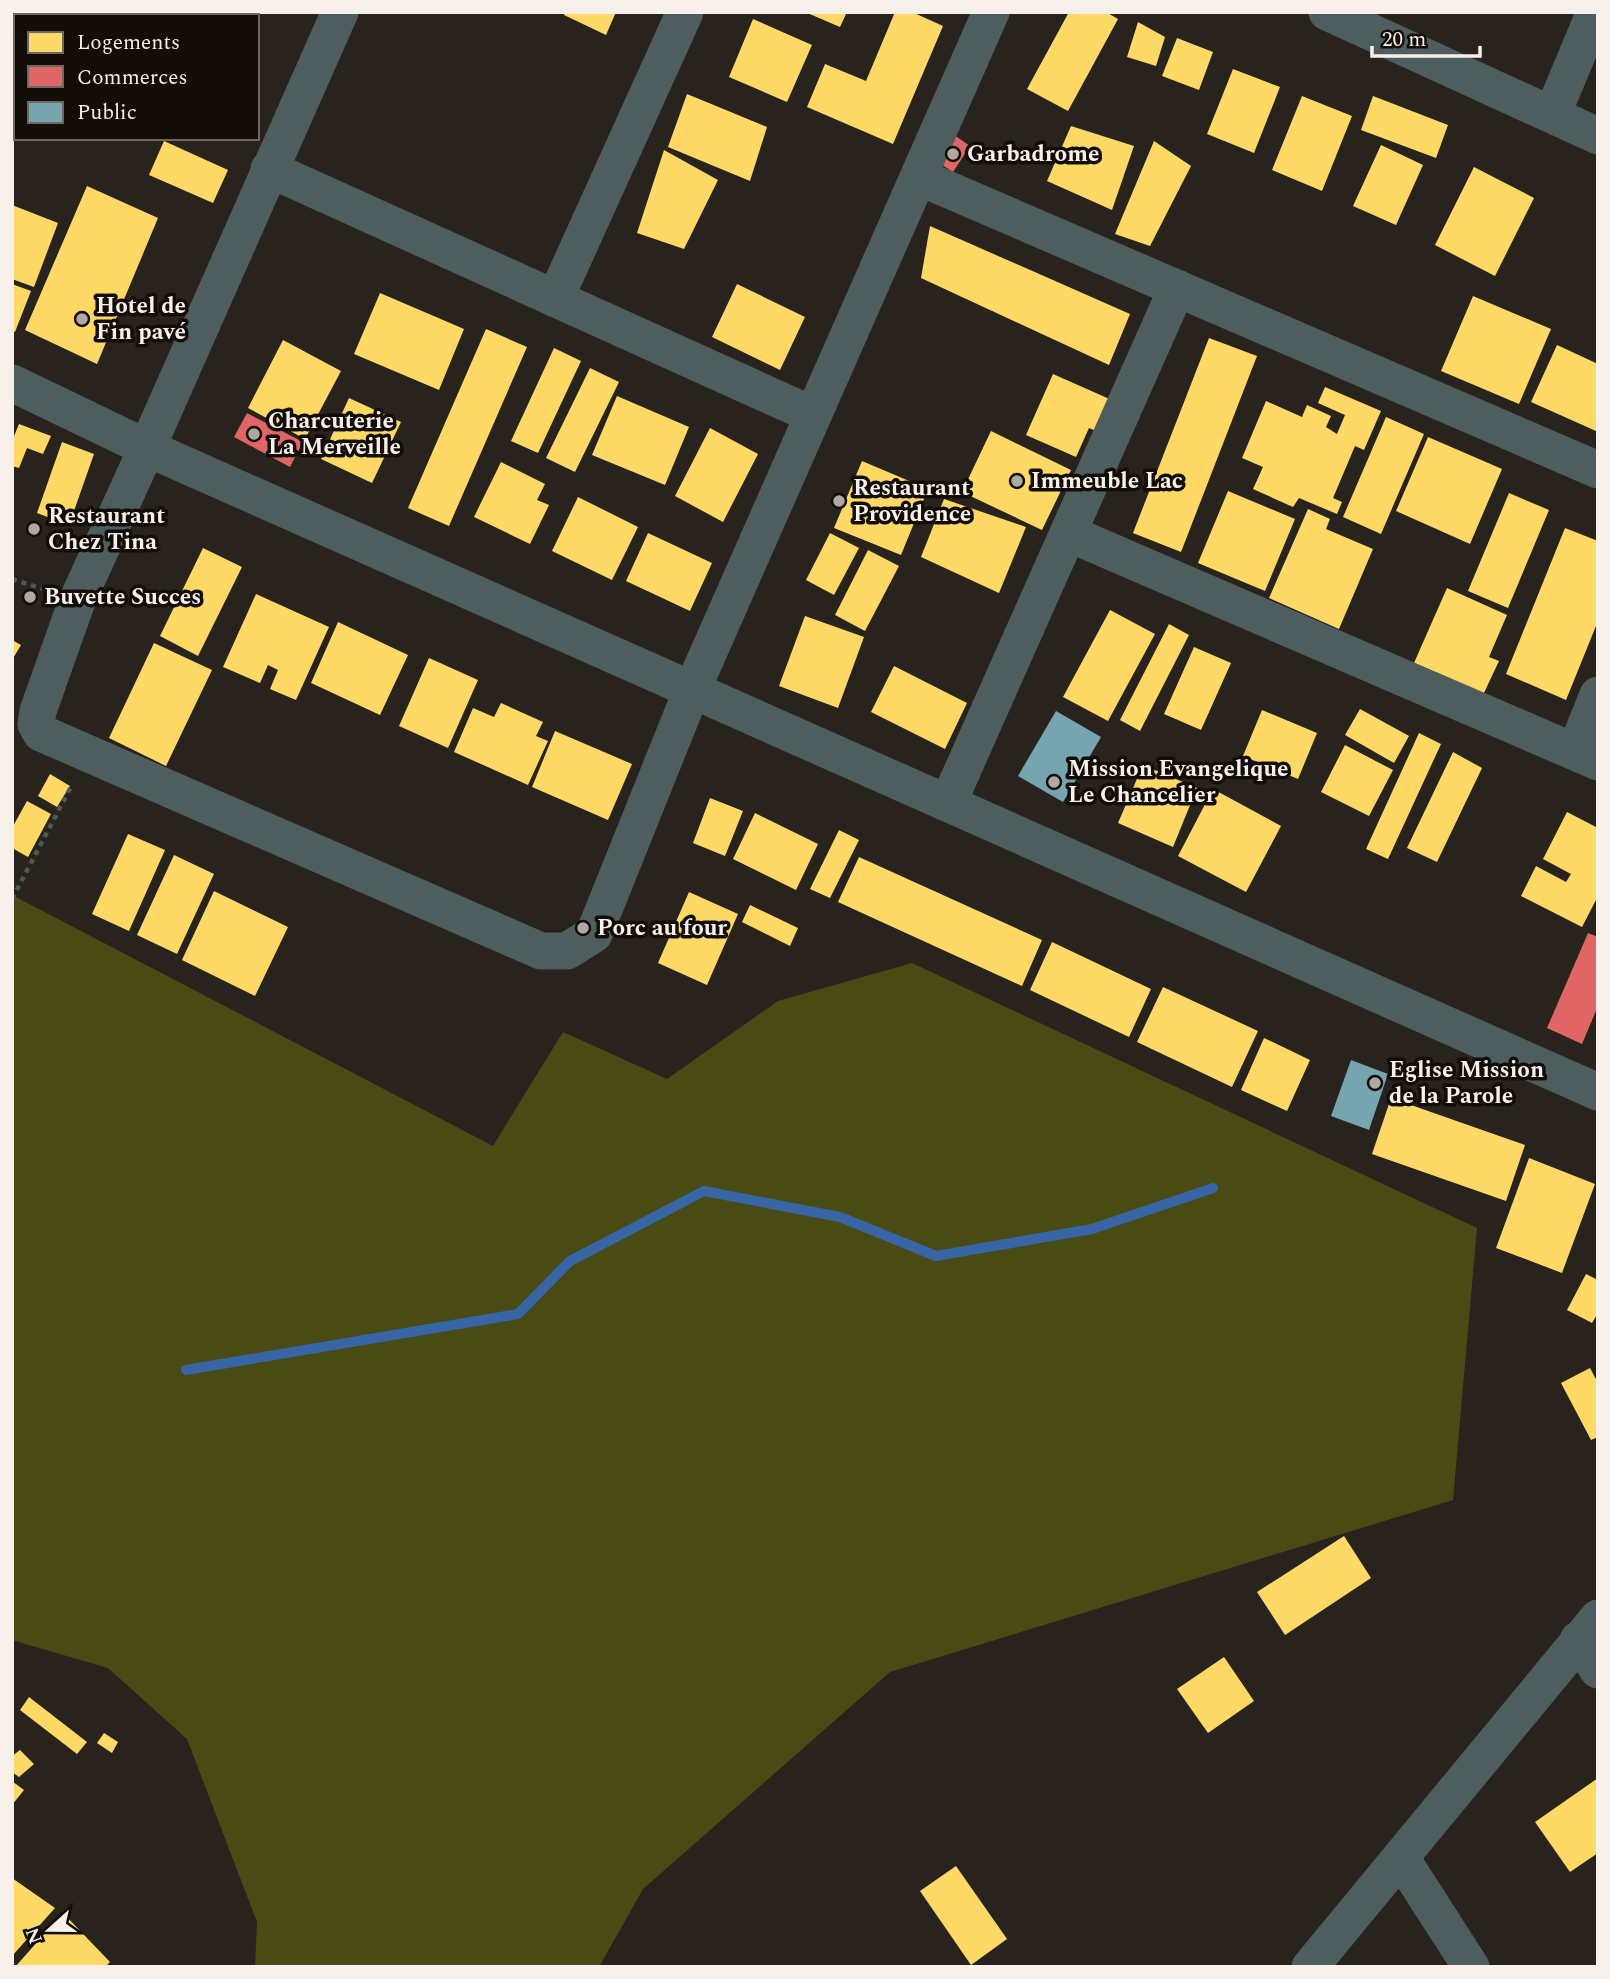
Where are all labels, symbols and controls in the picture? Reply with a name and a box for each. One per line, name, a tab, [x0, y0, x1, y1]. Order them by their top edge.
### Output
legend	[14, 14, 259, 140]
scale bar	[1372, 14, 1480, 58]
text: 20 m	[1382, 24, 1426, 56]
text: Logements	[77, 27, 180, 59]
text: Commerces	[77, 62, 188, 94]
text: Public	[77, 97, 137, 129]
place label: Garbadrome	[967, 137, 1099, 172]
marker: Garbadrome	[945, 146, 961, 162]
place label: Hotel de Fin pavé	[96, 289, 186, 350]
marker: Hotel de Fin pavé	[74, 311, 90, 327]
place label: Charcuterie La Merveille	[268, 404, 401, 465]
marker: Charcuterie La Merveille	[246, 426, 262, 442]
place label: Immeuble Lac	[1031, 464, 1183, 499]
place label: Restaurant Providence	[853, 471, 971, 532]
marker: Immeuble Lac	[1009, 473, 1025, 489]
marker: Restaurant Providence	[831, 493, 847, 509]
place label: Restaurant Chez Tina	[48, 499, 165, 560]
marker: Restaurant Chez Tina	[26, 521, 42, 537]
place label: Buvette Succes	[44, 580, 201, 615]
marker: Buvette Succes	[22, 589, 38, 605]
place label: Mission Evangelique Le Chancelier	[1068, 752, 1288, 813]
marker: Mission Evangelique Le Chancelier	[1046, 774, 1062, 790]
place label: Porc au four	[597, 911, 727, 946]
marker: Porc au four	[575, 920, 591, 936]
place label: Eglise Mission de la Parole	[1389, 1053, 1544, 1114]
marker: Eglise Mission de la Parole	[1367, 1075, 1383, 1091]
north arrow	[14, 1895, 84, 1965]
text: N	[18, 1923, 51, 1948]

